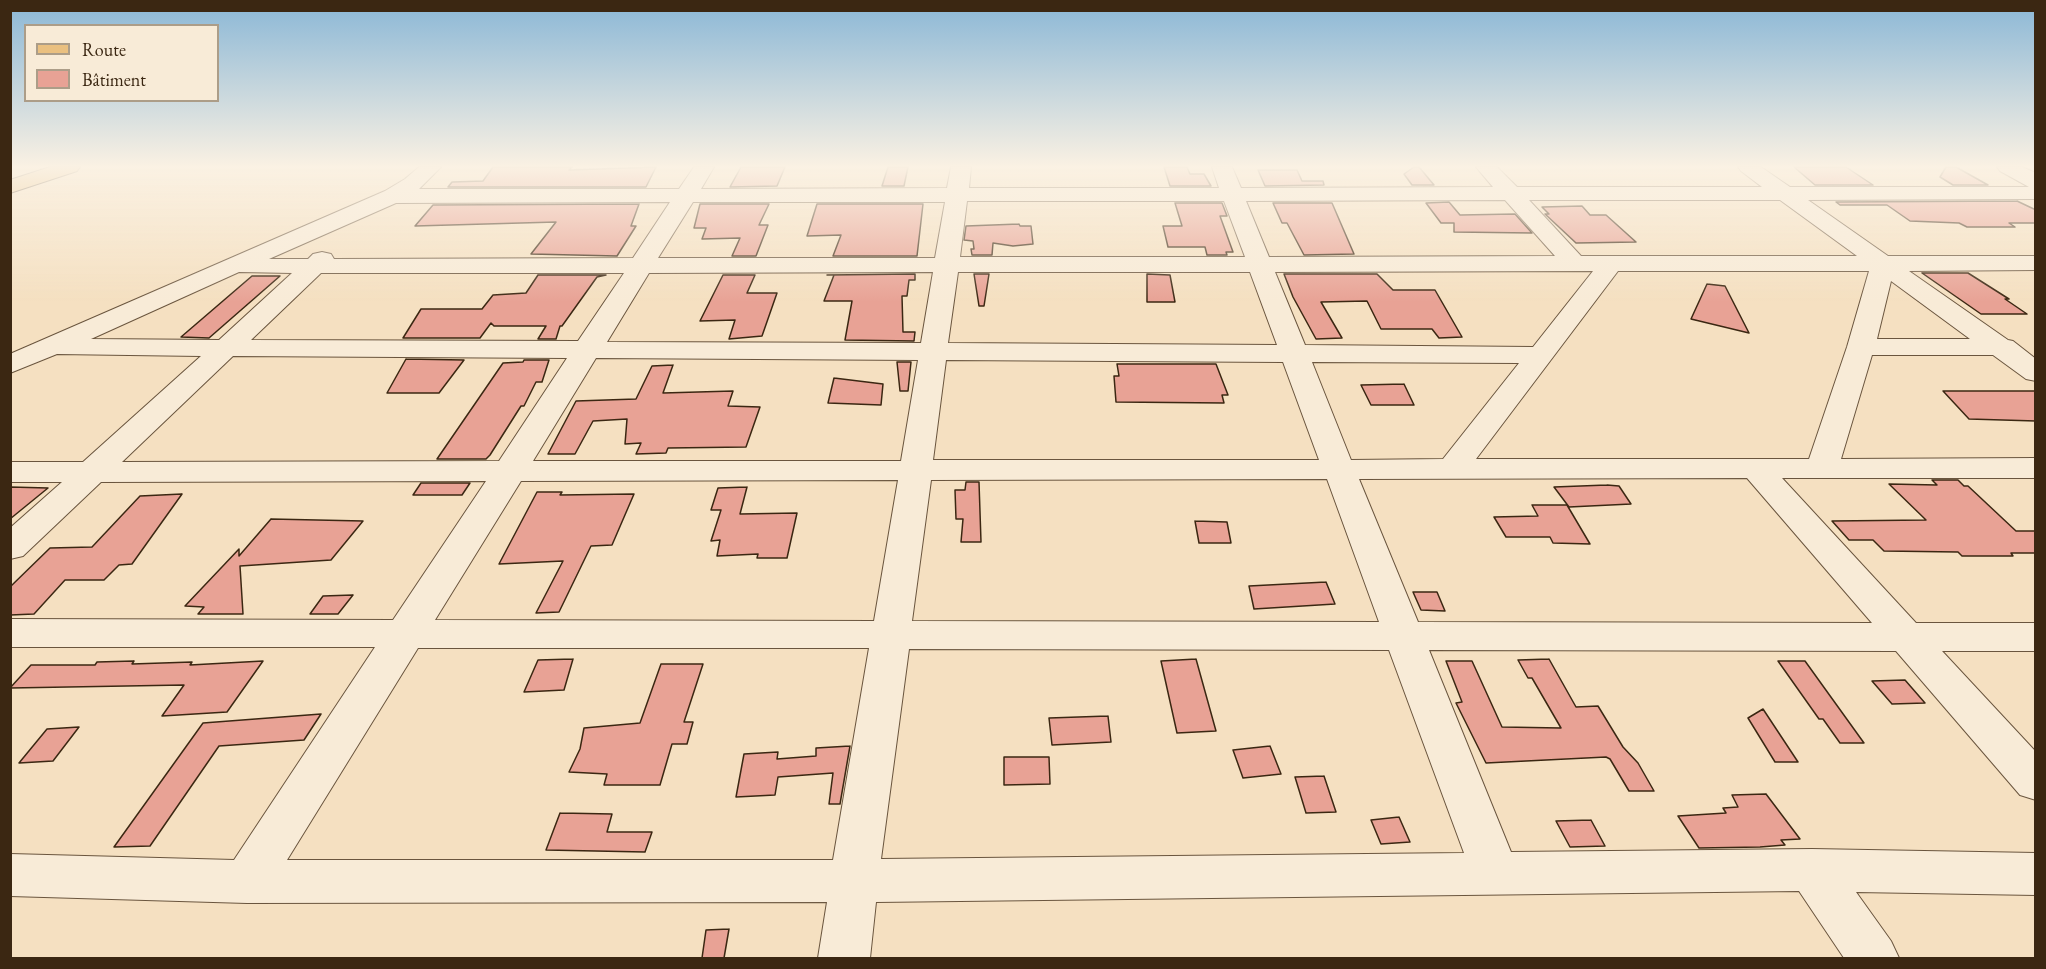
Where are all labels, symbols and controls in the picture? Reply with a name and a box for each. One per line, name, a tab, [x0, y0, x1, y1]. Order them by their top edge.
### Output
legend	[24, 24, 219, 102]
text: Route	[82, 38, 126, 61]
text: Bâtiment	[82, 68, 146, 91]

